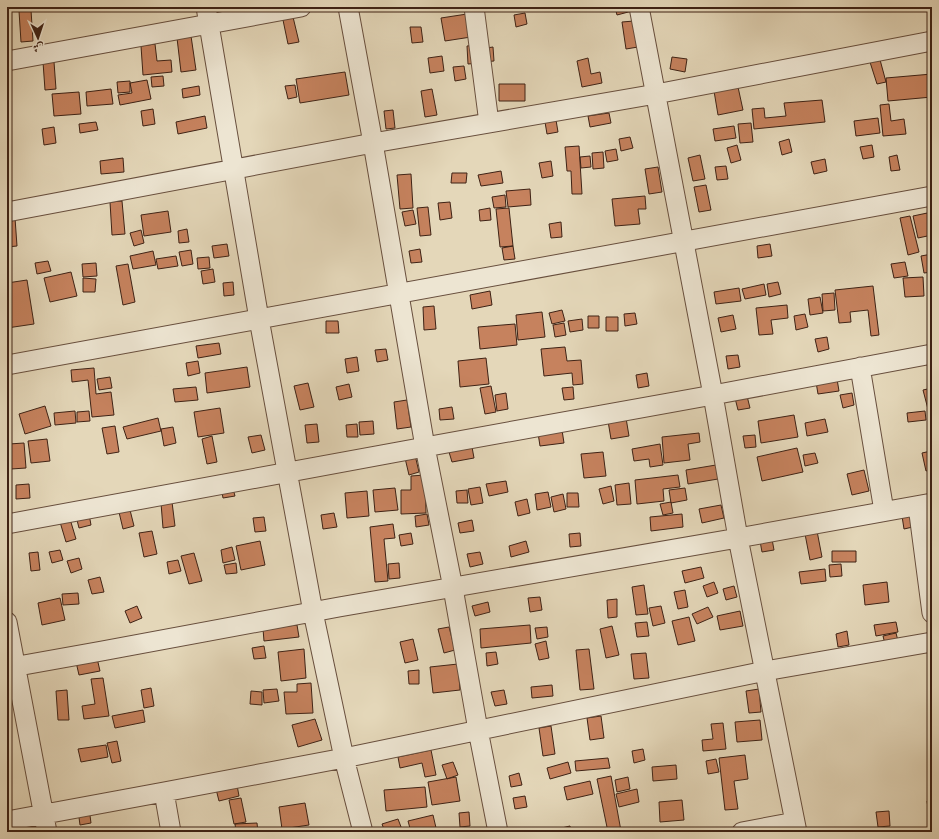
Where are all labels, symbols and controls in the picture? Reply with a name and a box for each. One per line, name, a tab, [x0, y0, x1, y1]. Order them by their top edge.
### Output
north arrow	[18, 18, 58, 58]
text: ش	[33, 40, 44, 55]

